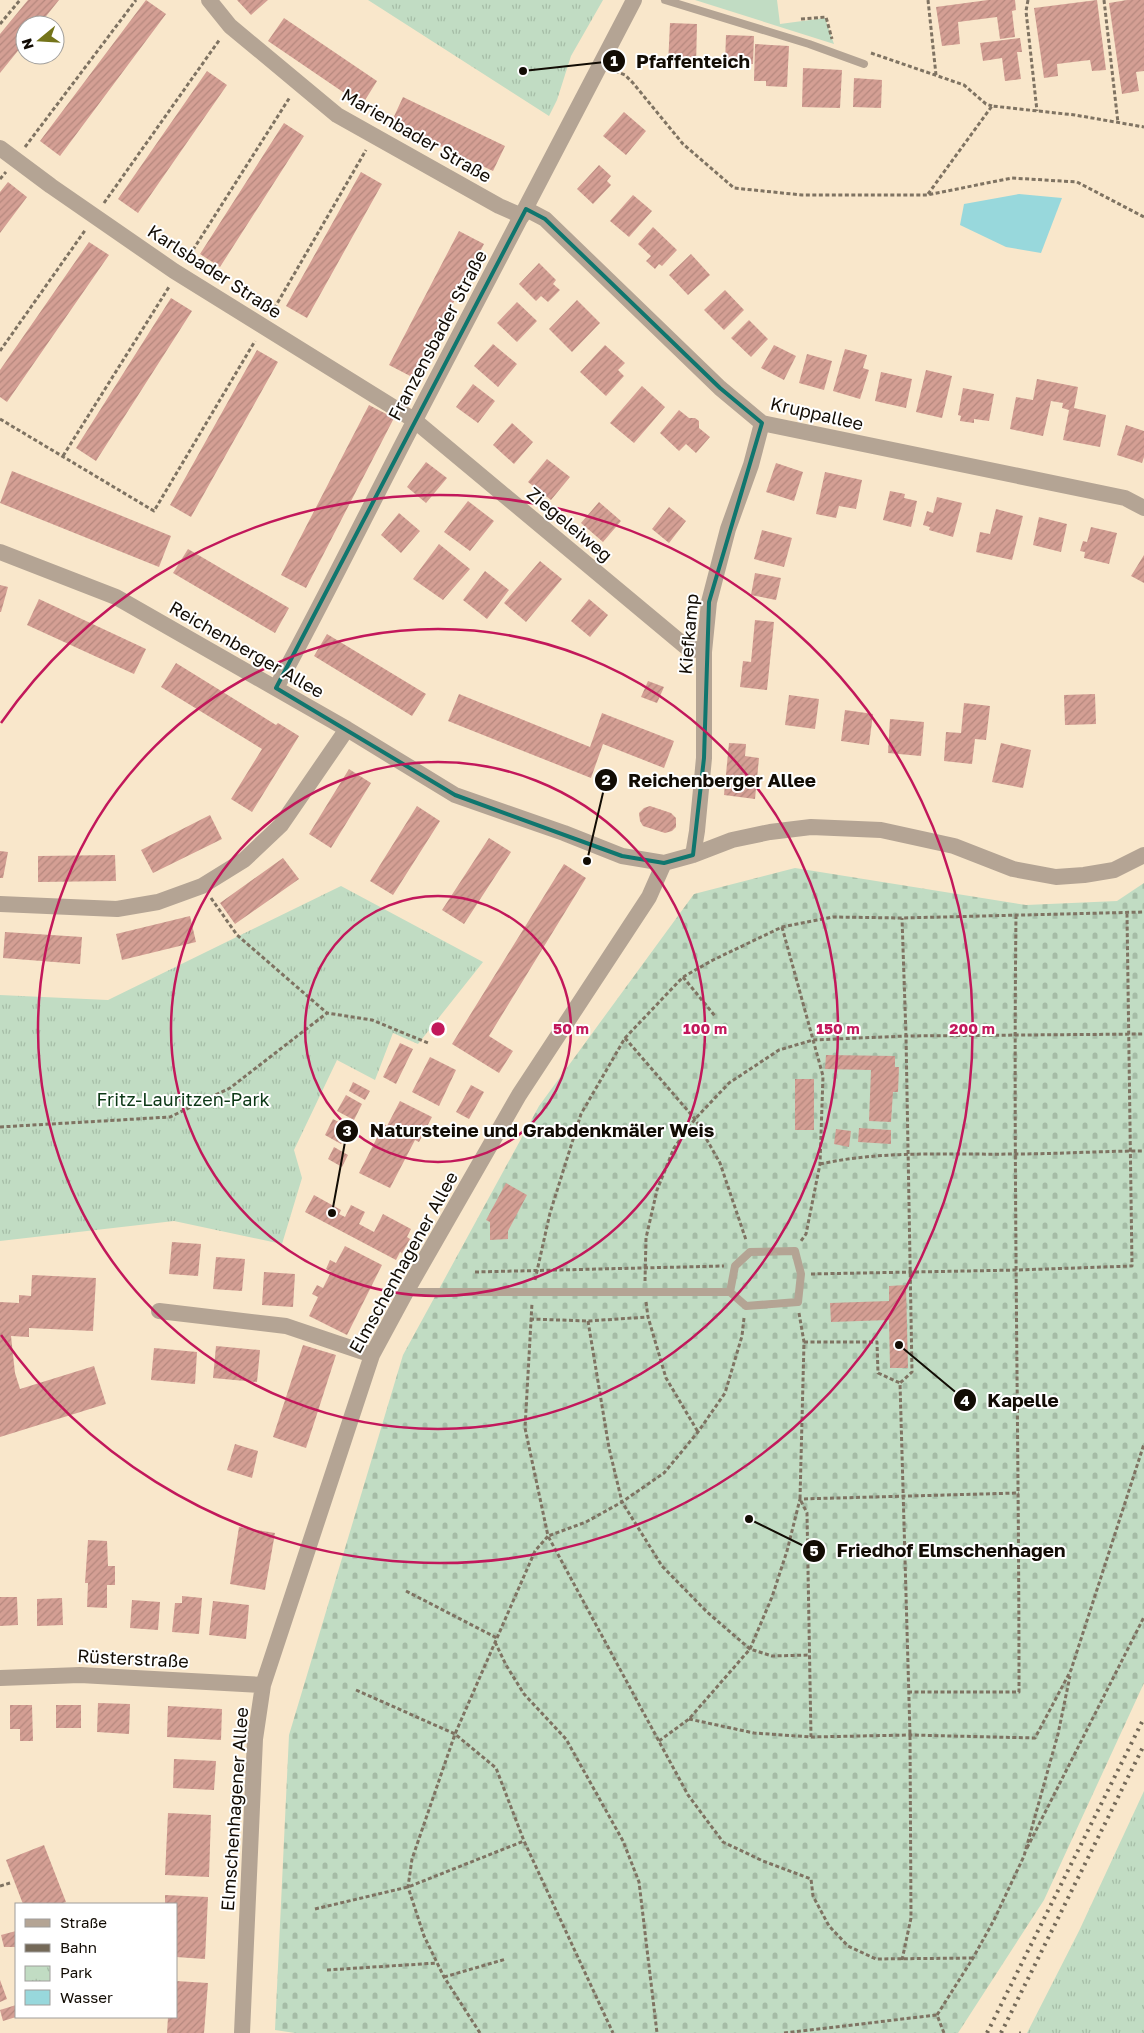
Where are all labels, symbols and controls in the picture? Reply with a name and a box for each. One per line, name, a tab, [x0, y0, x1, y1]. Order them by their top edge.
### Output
north arrow	[15, 15, 65, 65]
text: N	[17, 36, 37, 52]
callout: Pfaffenteich	[602, 44, 760, 78]
text: Pfaffenteich	[636, 49, 750, 72]
text: 1	[610, 51, 618, 69]
street label: Marienbader Straße	[338, 83, 496, 187]
street label: Karlsbader Straße	[144, 219, 286, 323]
street label: Franzensbader Straße	[383, 246, 491, 424]
street label: Kruppallee	[768, 392, 866, 434]
street label: Ziegeleiweg	[523, 482, 617, 566]
street label: Kiefkamp	[674, 593, 702, 675]
street label: Reichenberger Allee	[166, 596, 328, 702]
callout: Reichenberger Allee	[593, 763, 826, 797]
text: Reichenberger Allee	[628, 768, 816, 791]
text: 2	[601, 770, 611, 788]
text: 50 m	[553, 1019, 589, 1037]
text: 100 m	[683, 1019, 727, 1037]
text: 150 m	[816, 1019, 860, 1037]
text: 200 m	[949, 1019, 995, 1037]
centre of rings	[429, 1020, 447, 1038]
park label: Fritz-Lauritzen-Park	[96, 1088, 270, 1110]
callout: Natursteine und Grabdenkmäler Weis	[335, 1114, 724, 1148]
text: Natursteine und Grabdenkmäler Weis	[370, 1118, 715, 1141]
text: 3	[342, 1121, 352, 1139]
street label: Elmschenhagener Allee	[344, 1167, 462, 1357]
callout: Kapelle	[952, 1383, 1069, 1417]
text: Kapelle	[987, 1388, 1059, 1411]
text: 4	[960, 1391, 970, 1409]
callout: Friedhof Elmschenhagen	[802, 1534, 1075, 1568]
text: Friedhof Elmschenhagen	[837, 1538, 1065, 1561]
text: 5	[809, 1541, 819, 1559]
street label: Rüsterstraße	[77, 1644, 189, 1672]
street label: Elmschenhagener Allee	[216, 1706, 252, 1912]
legend	[15, 1903, 178, 2018]
text: Straße	[60, 1913, 107, 1931]
text: Bahn	[60, 1938, 97, 1956]
text: Park	[60, 1963, 93, 1981]
text: Wasser	[60, 1988, 113, 2006]

